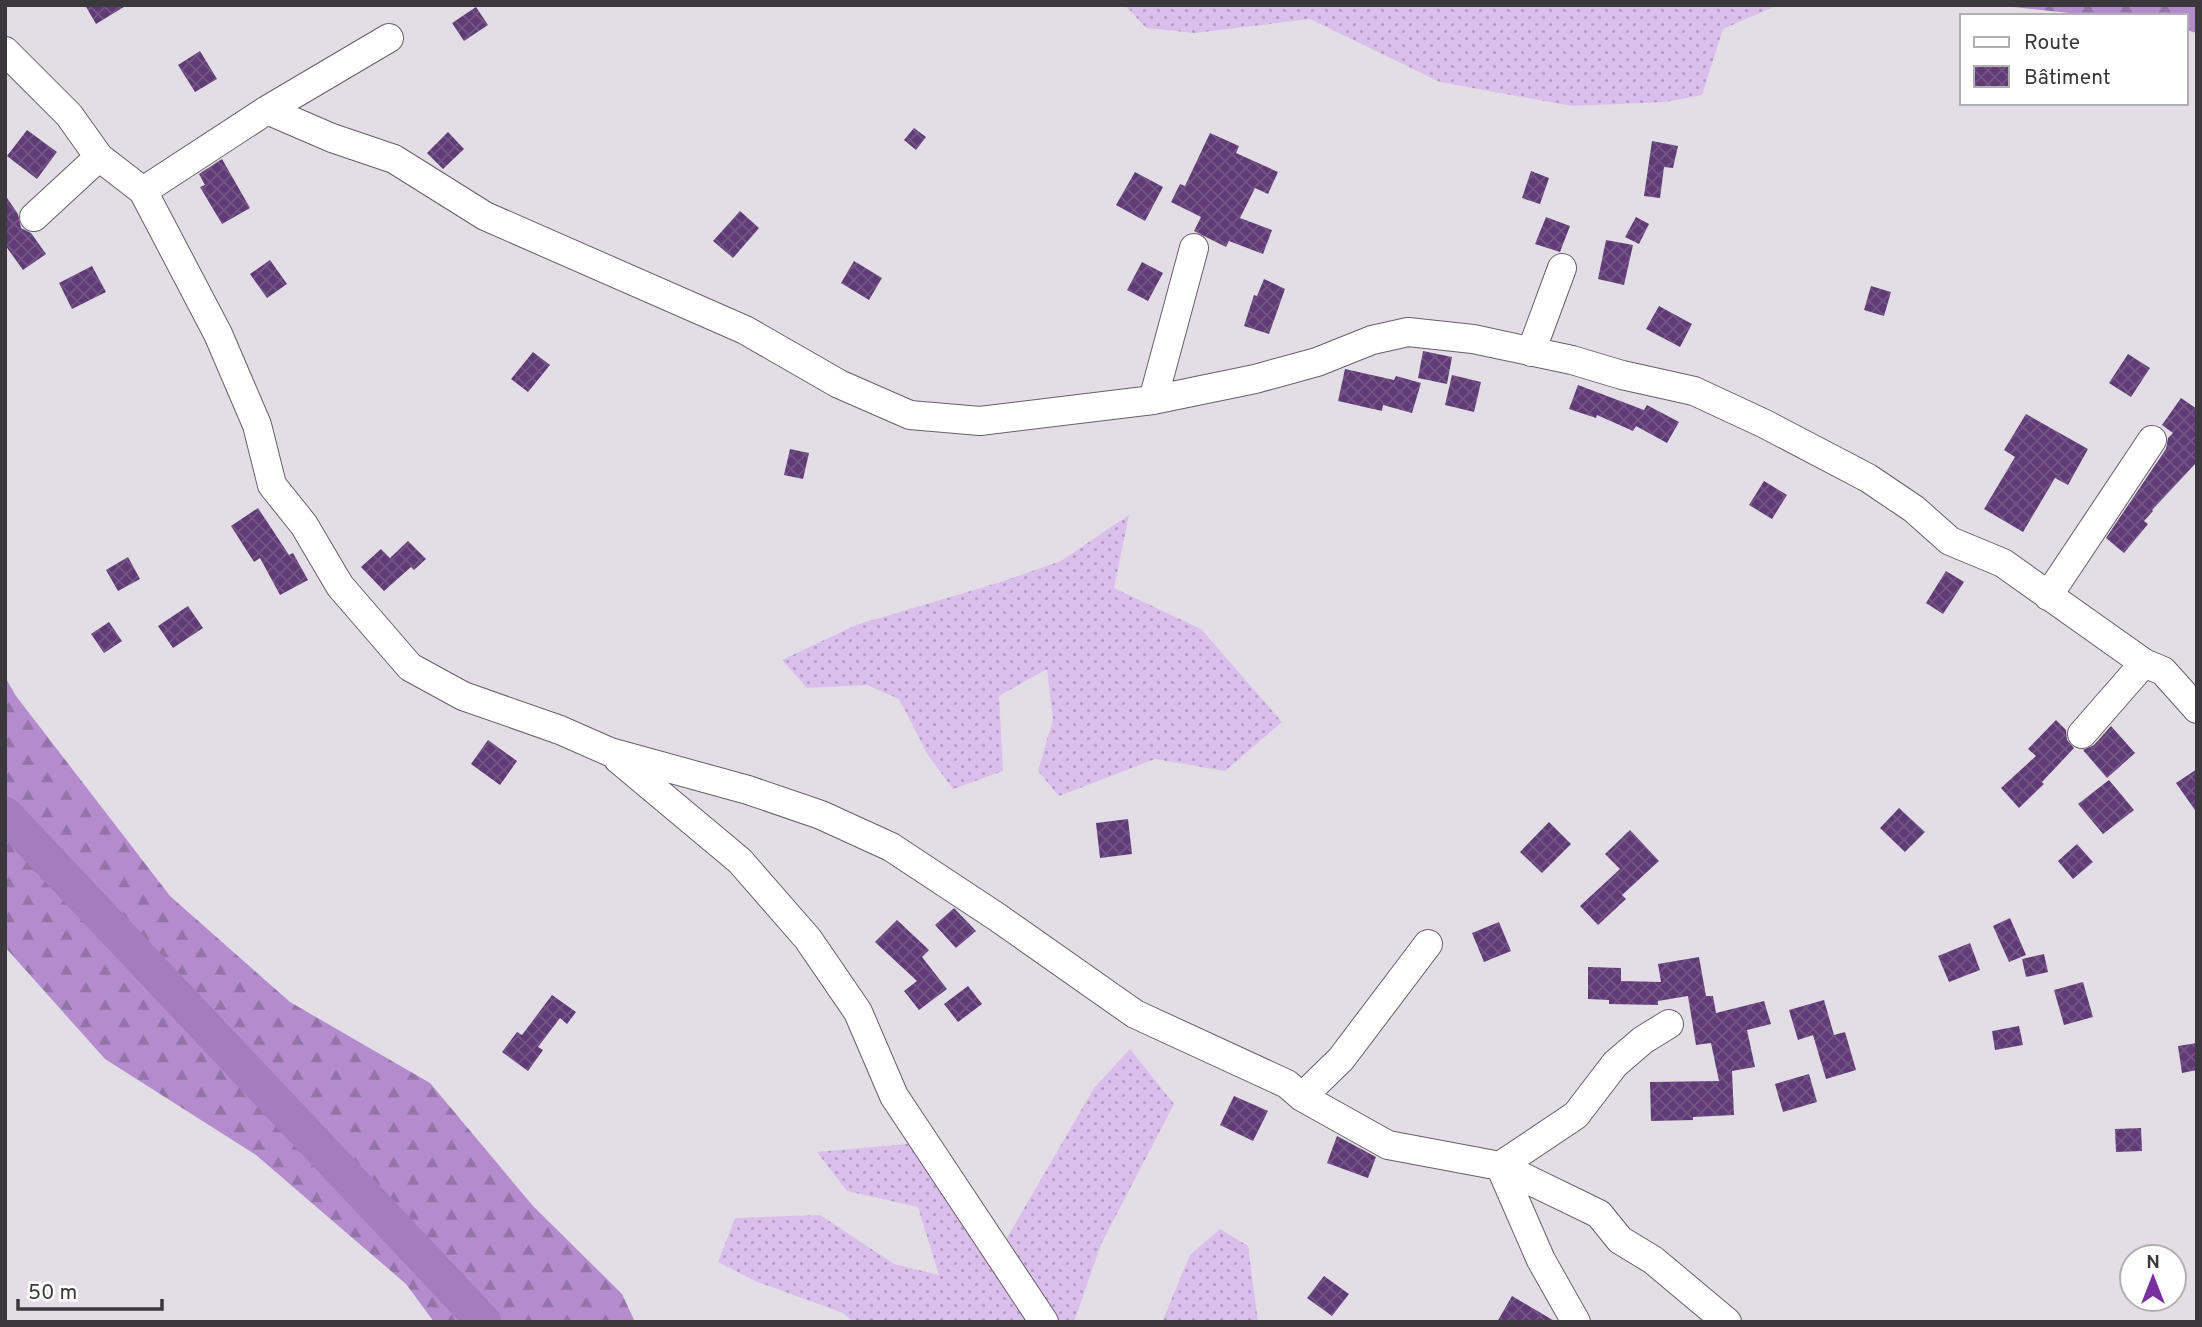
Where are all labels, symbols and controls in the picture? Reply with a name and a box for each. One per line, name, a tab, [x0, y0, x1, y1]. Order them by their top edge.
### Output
legend	[1960, 14, 2188, 105]
text: Route	[2024, 30, 2080, 57]
text: Bâtiment	[2024, 65, 2111, 92]
north arrow	[2118, 1243, 2188, 1313]
text: N	[2146, 1251, 2160, 1275]
scale bar	[18, 1268, 161, 1312]
text: 50 m	[28, 1280, 77, 1307]

